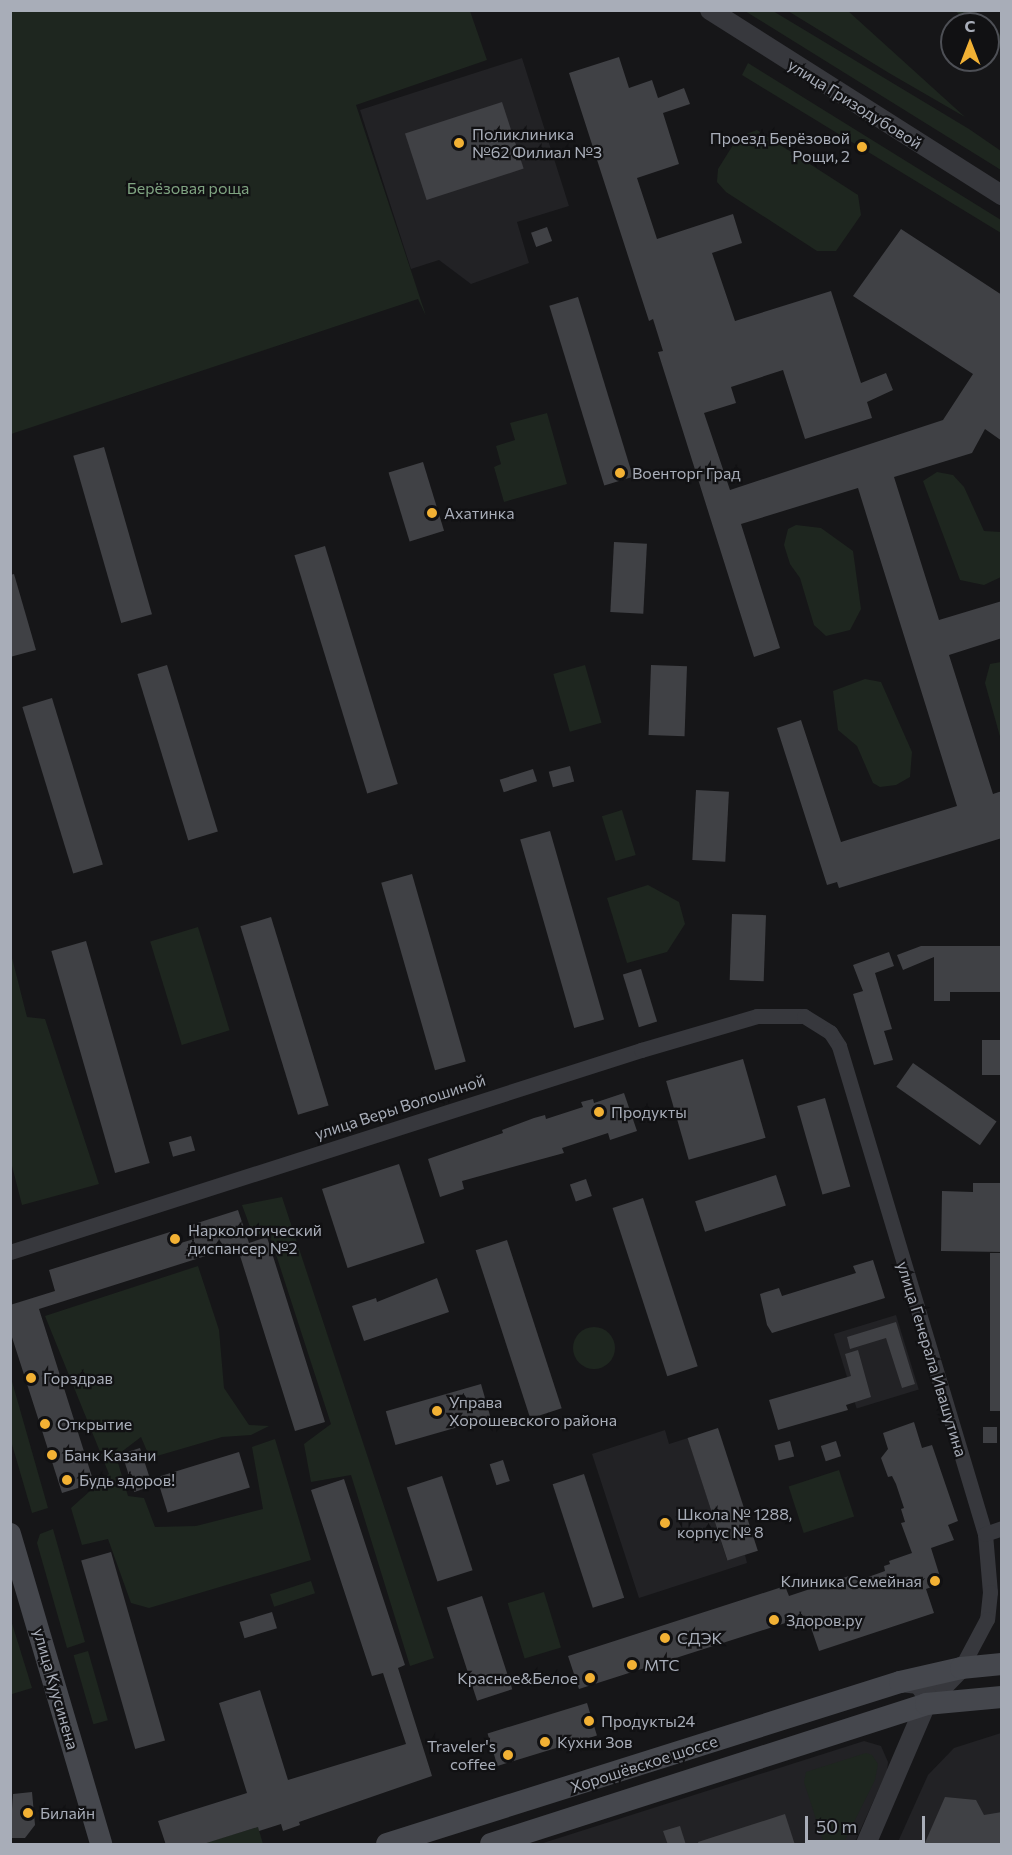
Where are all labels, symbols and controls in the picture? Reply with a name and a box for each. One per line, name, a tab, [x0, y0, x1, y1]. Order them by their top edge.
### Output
north arrow	[940, 12, 1000, 72]
text: С	[965, 16, 975, 35]
street label: улица Гризодубовой	[784, 55, 926, 153]
place label: Поликлиника №62 Филиал №3	[472, 124, 602, 162]
place label: Проезд Берёзовой Рощи, 2	[710, 128, 850, 166]
marker: Поликлиника №62 Филиал №3	[450, 134, 468, 152]
marker: Проезд Берёзовой Рощи, 2	[855, 140, 869, 154]
park label: Берёзовая роща	[127, 178, 249, 198]
place label: Военторг Град	[632, 463, 741, 483]
marker: Военторг Град	[613, 466, 627, 480]
place label: Ахатинка	[444, 503, 515, 523]
marker: Ахатинка	[425, 506, 439, 520]
street label: улица Веры Волошиной	[312, 1070, 488, 1144]
place label: Продукты	[611, 1102, 687, 1122]
marker: Продукты	[592, 1105, 606, 1119]
place label: Наркологический диспансер №2	[188, 1220, 322, 1258]
marker: Наркологический диспансер №2	[166, 1230, 184, 1248]
street label: улица Генерала Ивашутина	[893, 1259, 971, 1459]
place label: Горздрав	[43, 1368, 113, 1388]
marker: Горздрав	[24, 1371, 38, 1385]
place label: Управа Хорошевского района	[449, 1392, 617, 1430]
marker: Управа Хорошевского района	[430, 1404, 444, 1418]
place label: Открытие	[57, 1414, 132, 1434]
marker: Открытие	[38, 1417, 52, 1431]
place label: Банк Казани	[64, 1445, 156, 1465]
marker: Банк Казани	[45, 1448, 59, 1462]
place label: Будь здоров!	[79, 1470, 175, 1490]
marker: Будь здоров!	[60, 1473, 74, 1487]
place label: Школа № 1288, корпус № 8	[677, 1504, 792, 1542]
marker: Школа № 1288, корпус № 8	[658, 1516, 672, 1530]
place label: Клиника Семейная	[780, 1571, 922, 1591]
marker: Клиника Семейная	[926, 1572, 944, 1590]
place label: Здоров.ру	[786, 1610, 863, 1630]
marker: Здоров.ру	[767, 1613, 781, 1627]
street label: улица Куусинена	[29, 1626, 83, 1752]
place label: СДЭК	[677, 1628, 722, 1648]
marker: СДЭК	[658, 1631, 672, 1645]
place label: МТС	[644, 1655, 679, 1675]
marker: МТС	[625, 1658, 639, 1672]
place label: Красное&Белое	[457, 1668, 578, 1688]
marker: Красное&Белое	[583, 1671, 597, 1685]
place label: Продукты24	[601, 1711, 695, 1731]
marker: Продукты24	[582, 1714, 596, 1728]
street label: Хорошёвское шоссе	[568, 1731, 720, 1797]
place label: Кухни Зов	[557, 1732, 633, 1752]
marker: Кухни Зов	[538, 1735, 552, 1749]
place label: Traveler's coffee	[427, 1736, 496, 1774]
marker: Traveler's coffee	[501, 1748, 515, 1762]
place label: Билайн	[40, 1803, 95, 1823]
scale bar	[808, 1804, 928, 1842]
marker: Билайн	[21, 1806, 35, 1820]
text: 50 m	[816, 1815, 857, 1837]

